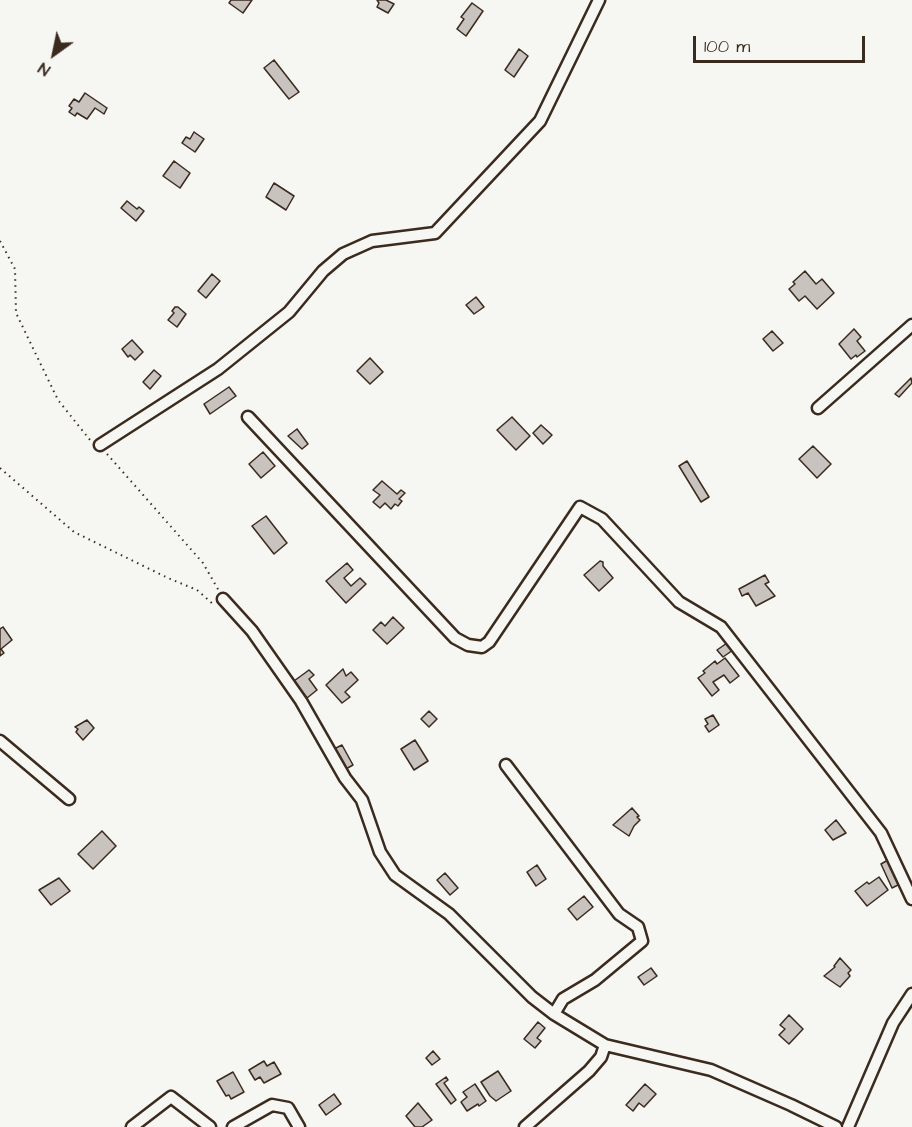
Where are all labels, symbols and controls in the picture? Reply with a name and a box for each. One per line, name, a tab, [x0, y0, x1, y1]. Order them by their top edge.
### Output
north arrow	[24, 24, 84, 84]
scale bar	[696, 24, 868, 62]
text: 100 m	[704, 34, 750, 59]
text: N	[34, 57, 54, 81]

